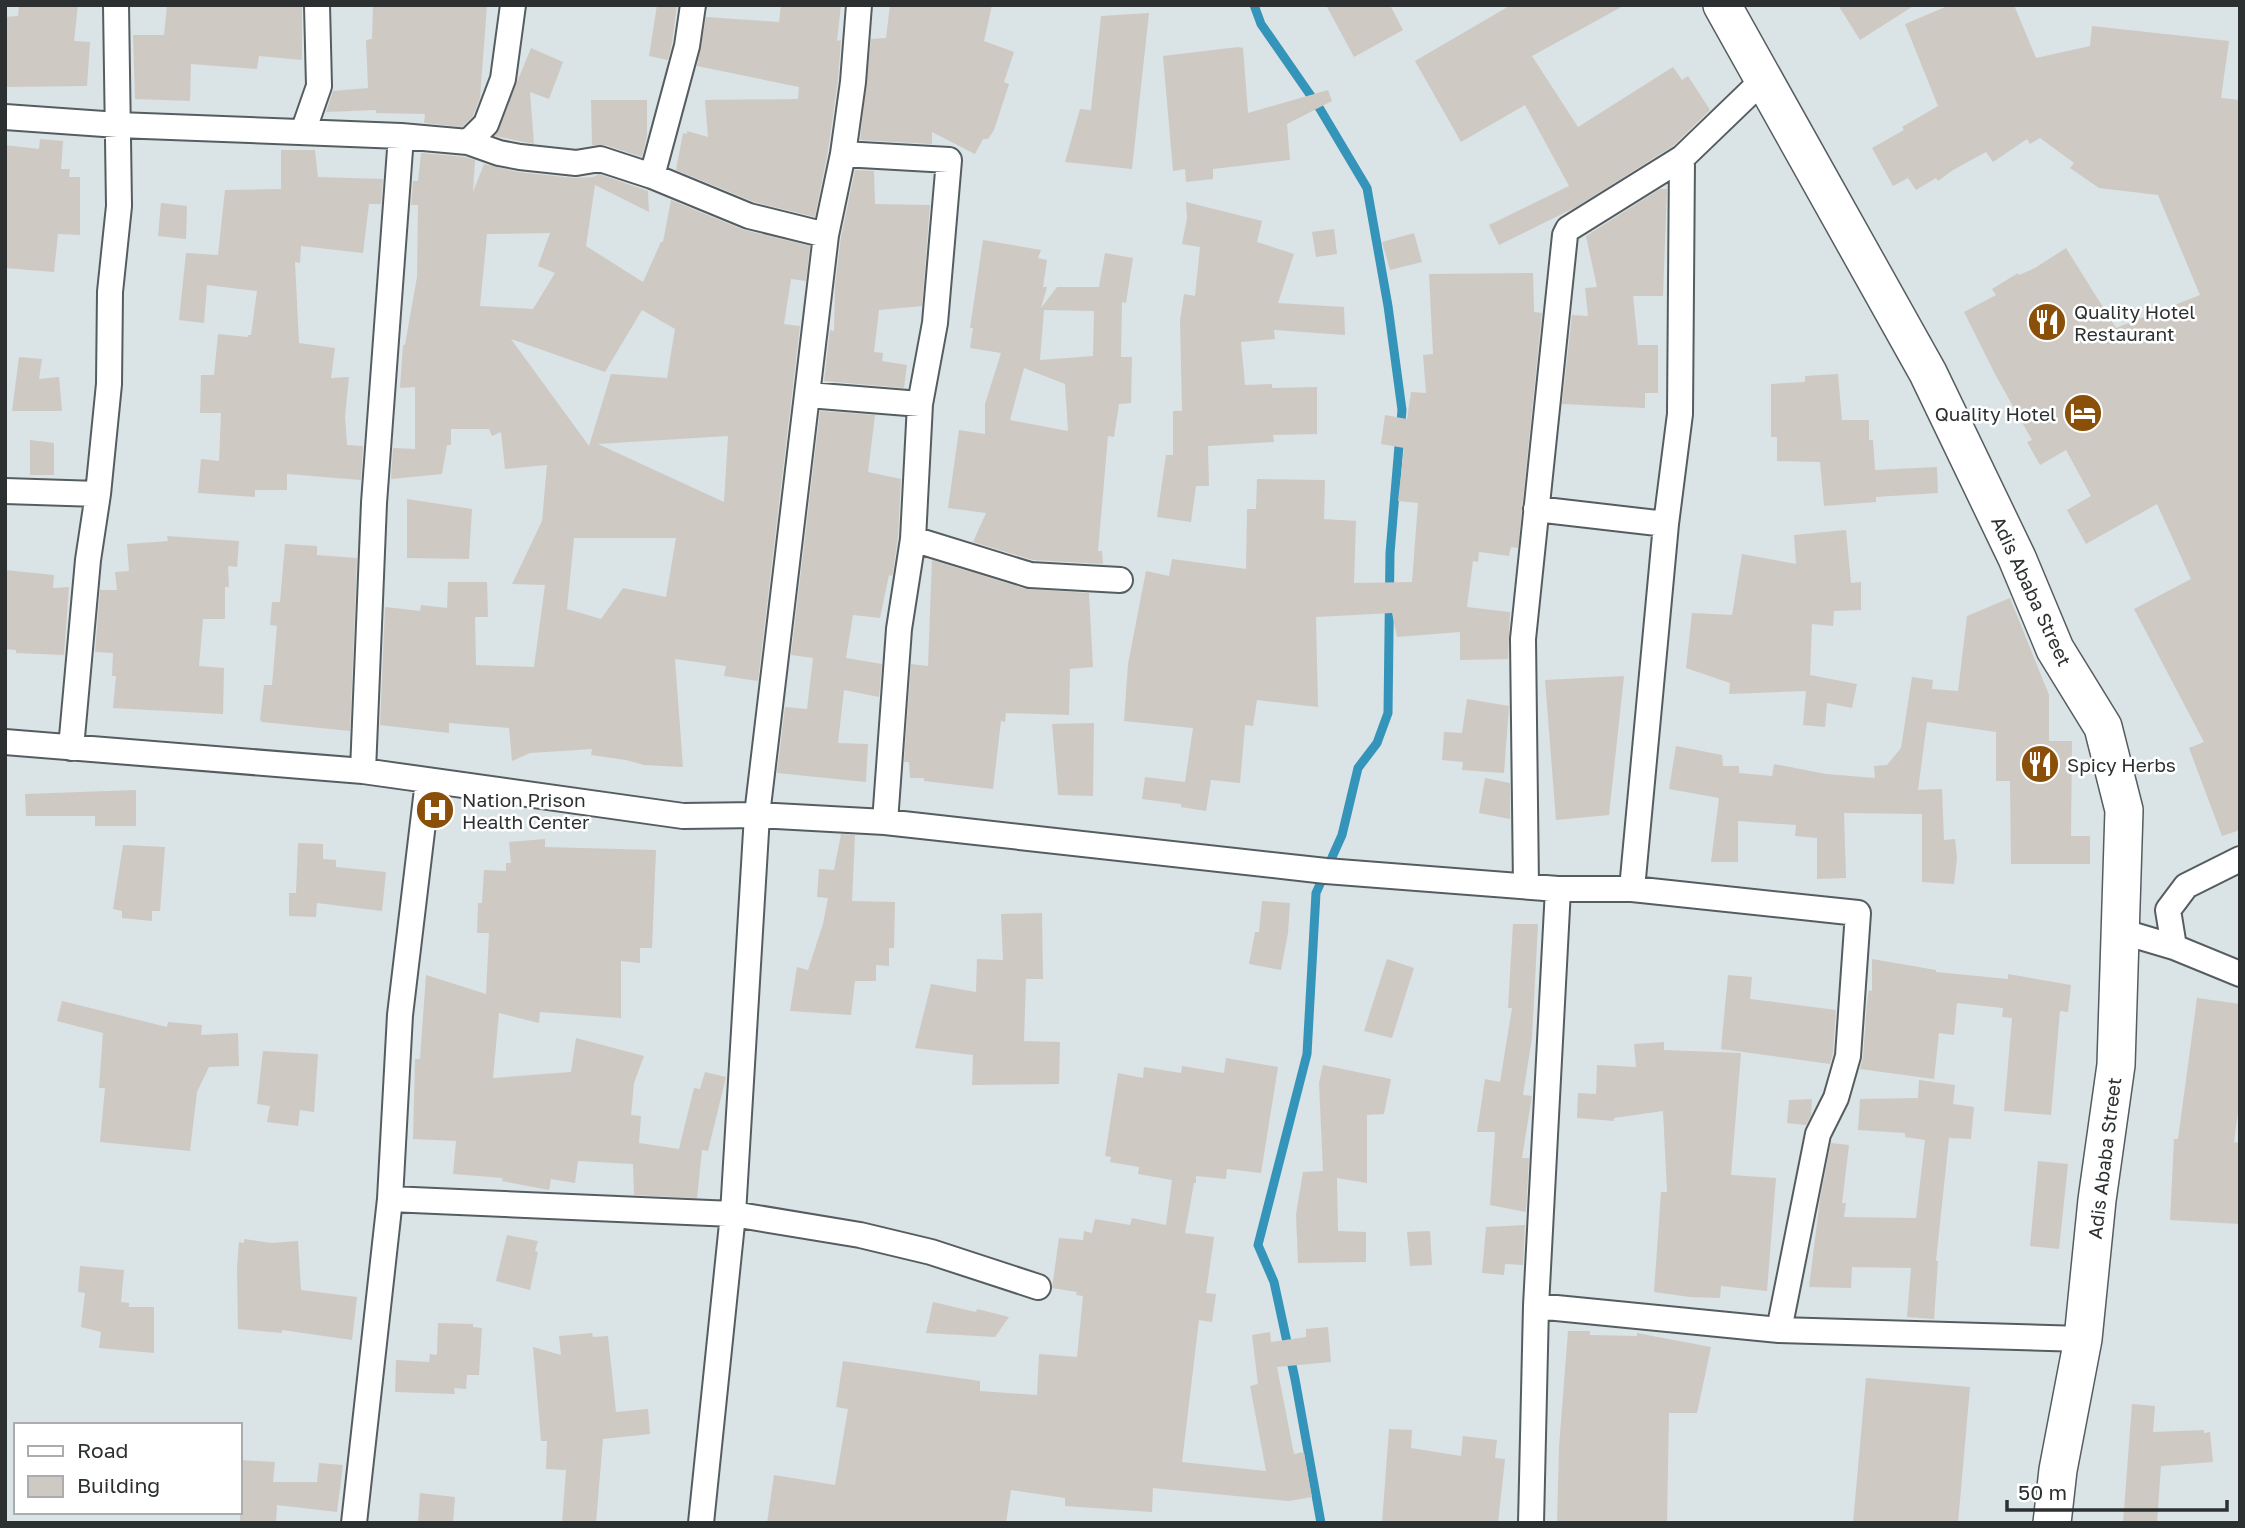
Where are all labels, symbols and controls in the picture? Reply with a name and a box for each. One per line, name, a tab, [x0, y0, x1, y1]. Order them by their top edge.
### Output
place label: Quality Hotel Restaurant	[2074, 300, 2195, 345]
restaurant icon: Quality Hotel Restaurant	[2026, 301, 2068, 343]
hotel icon: Quality Hotel	[2062, 392, 2104, 434]
place label: Quality Hotel	[1935, 402, 2056, 425]
street label: Adis Ababa Street	[1987, 512, 2077, 670]
restaurant icon: Spicy Herbs	[2019, 743, 2061, 785]
place label: Spicy Herbs	[2067, 753, 2176, 776]
place label: Nation Prison Health Center	[462, 788, 590, 833]
hospital icon: Nation Prison Health Center	[414, 789, 456, 831]
street label: Adis Ababa Street	[2083, 1076, 2125, 1240]
legend	[14, 1423, 242, 1514]
text: Road	[77, 1437, 128, 1463]
scale bar	[2007, 1468, 2228, 1512]
text: Building	[77, 1472, 160, 1498]
text: 50 m	[2018, 1479, 2067, 1505]

